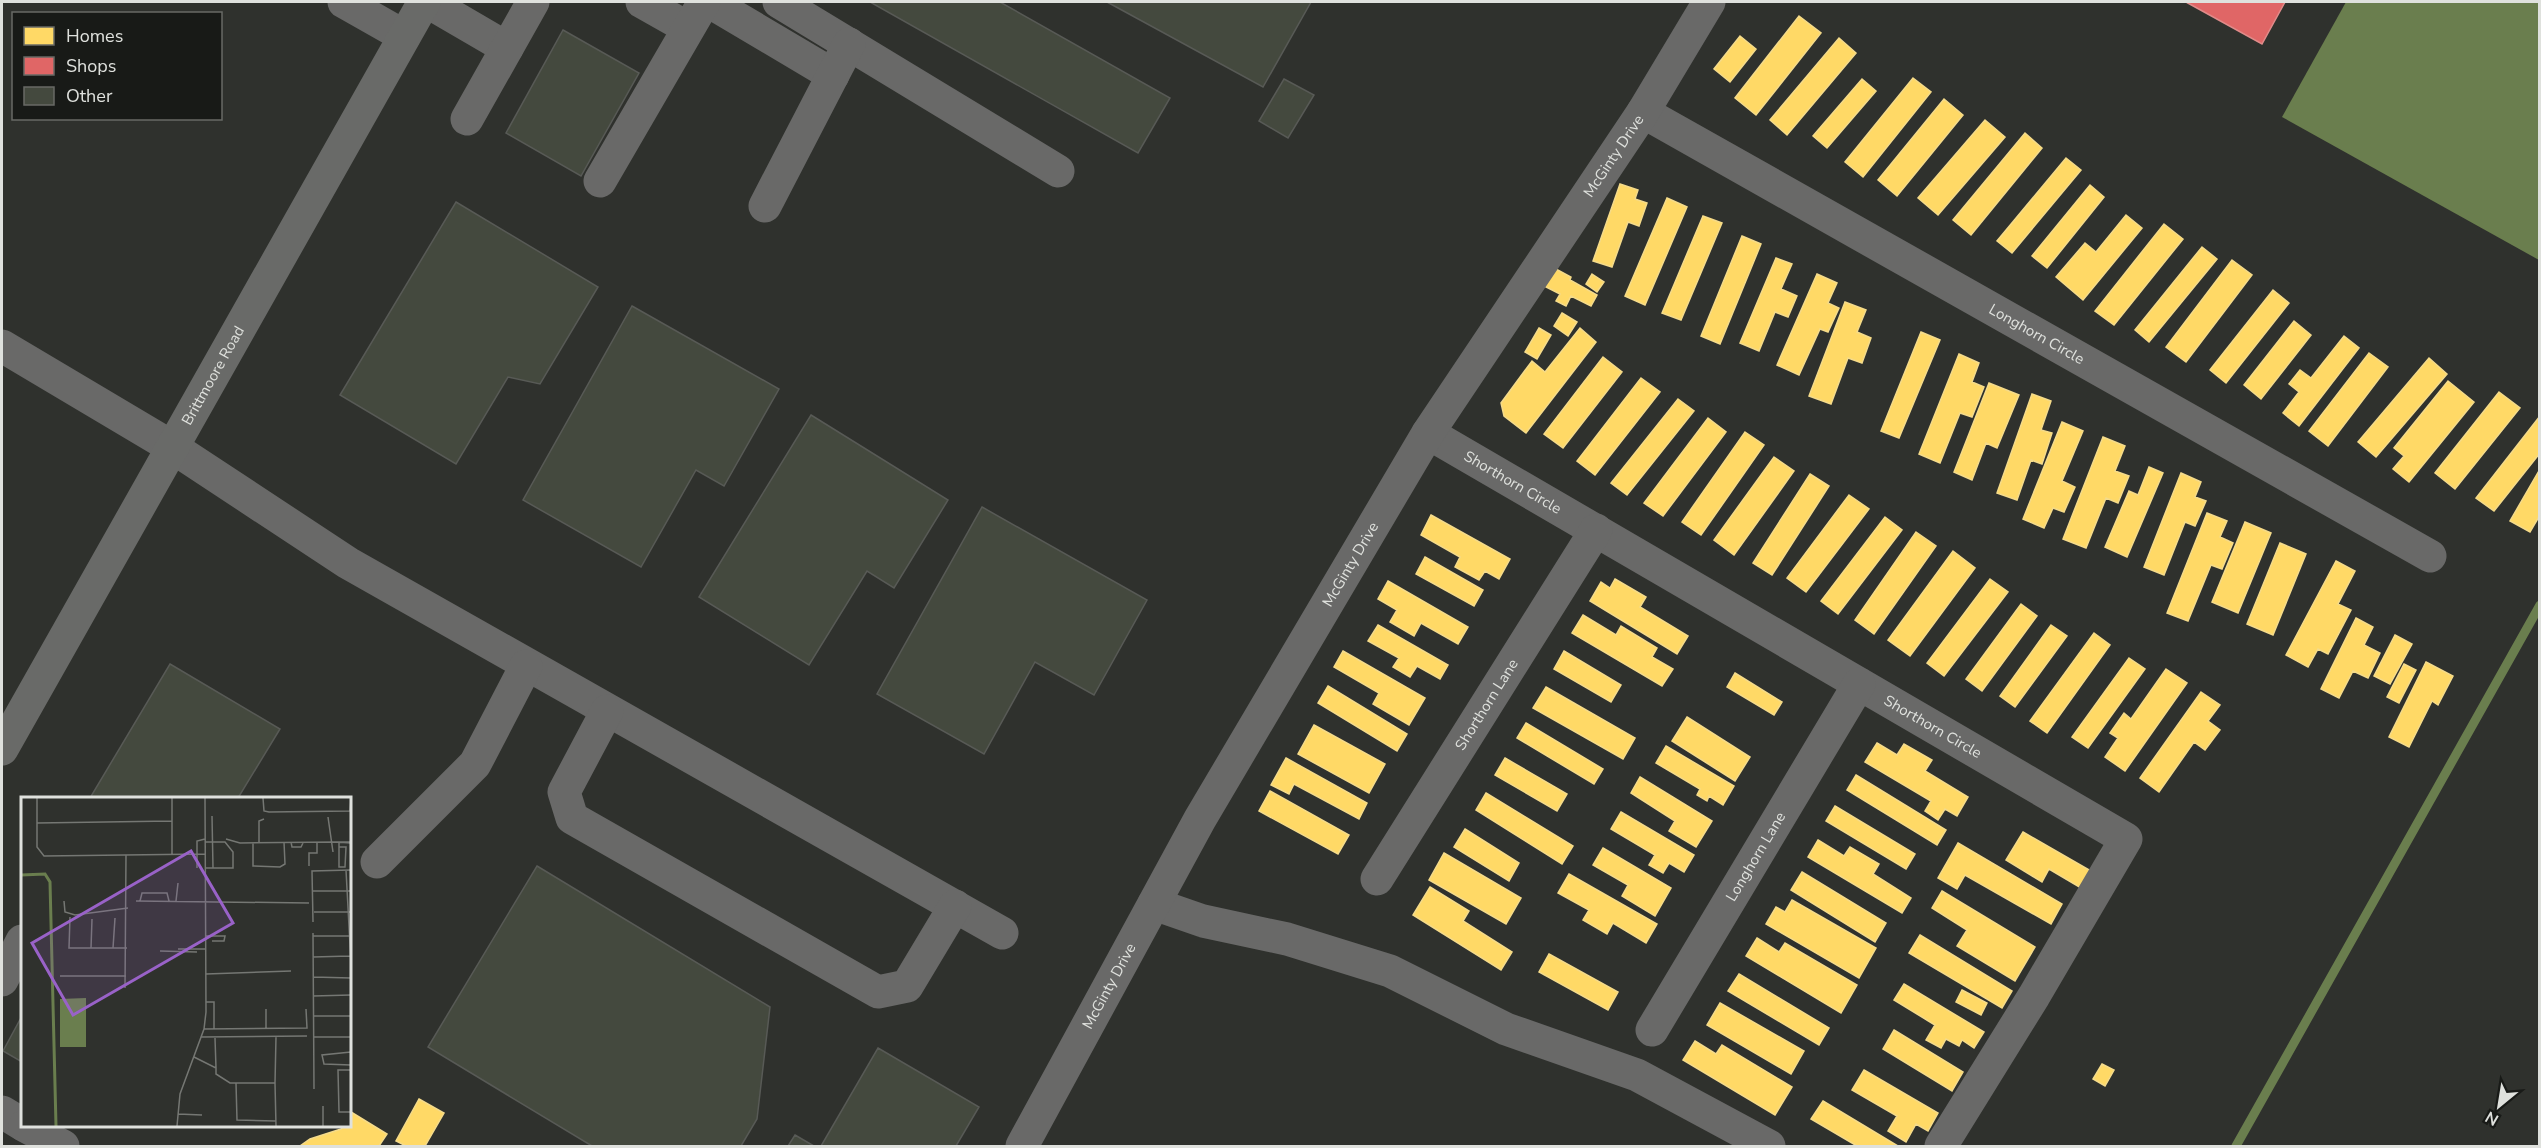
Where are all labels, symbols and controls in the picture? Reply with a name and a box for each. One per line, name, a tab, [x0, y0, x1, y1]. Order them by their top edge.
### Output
legend	[12, 12, 222, 120]
text: Homes	[66, 24, 123, 48]
text: Shops	[66, 54, 116, 78]
text: Other	[66, 84, 113, 108]
street label: McGinty Drive	[1579, 111, 1648, 201]
street label: Longhorn Circle	[1985, 299, 2088, 369]
street label: Brittmoore Road	[177, 322, 249, 429]
street label: Shorthorn Circle	[1460, 446, 1565, 519]
street label: McGinty Drive	[1318, 518, 1383, 610]
street label: Shorthorn Lane	[1450, 655, 1523, 754]
street label: Shorthorn Circle	[1880, 690, 1985, 763]
inset map	[21, 797, 351, 1127]
street label: Longhorn Lane	[1721, 808, 1790, 905]
street label: McGinty Drive	[1077, 940, 1141, 1033]
north arrow	[2469, 1076, 2529, 1136]
text: N	[2481, 1106, 2503, 1131]

